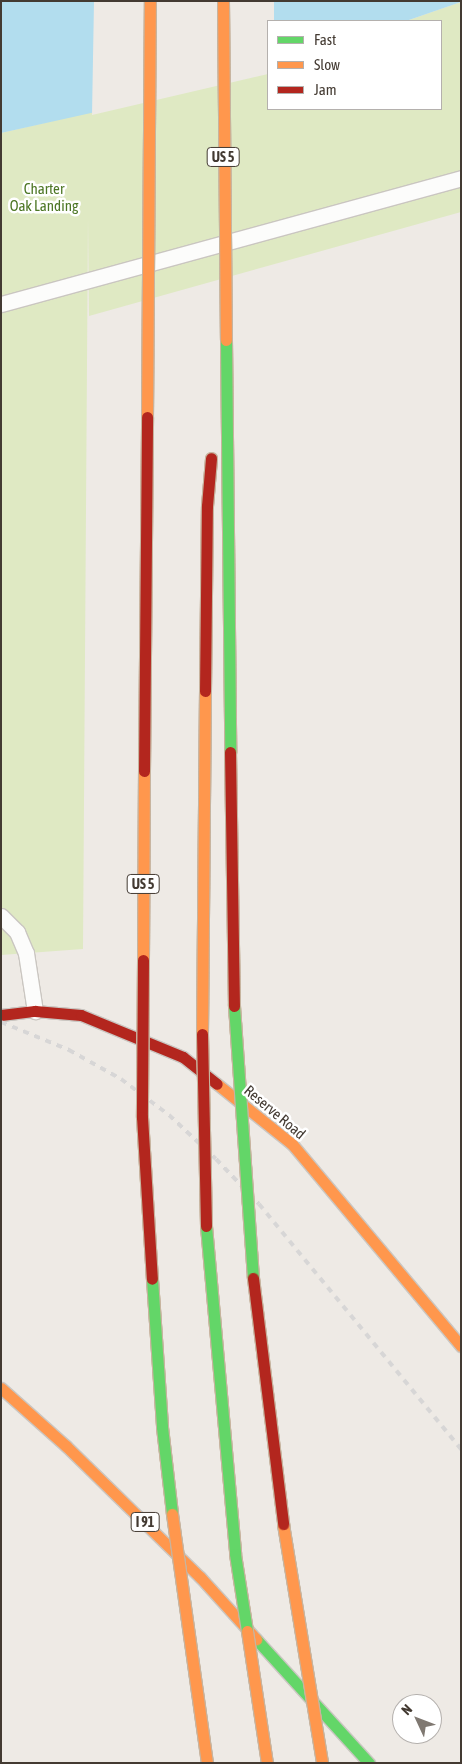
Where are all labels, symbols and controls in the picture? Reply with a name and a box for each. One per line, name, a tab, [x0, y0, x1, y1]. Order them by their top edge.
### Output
legend	[267, 20, 442, 110]
text: Fast	[314, 31, 336, 48]
text: Slow	[314, 56, 340, 73]
text: Jam	[314, 81, 337, 98]
road number: US 5	[206, 146, 240, 168]
park label: Charter Oak Landing	[10, 179, 78, 214]
road number: US 5	[126, 872, 160, 896]
street label: Reserve Road	[241, 1081, 309, 1143]
road number: I 91	[130, 1510, 160, 1534]
north arrow	[392, 1694, 442, 1744]
text: N	[398, 1701, 415, 1718]

